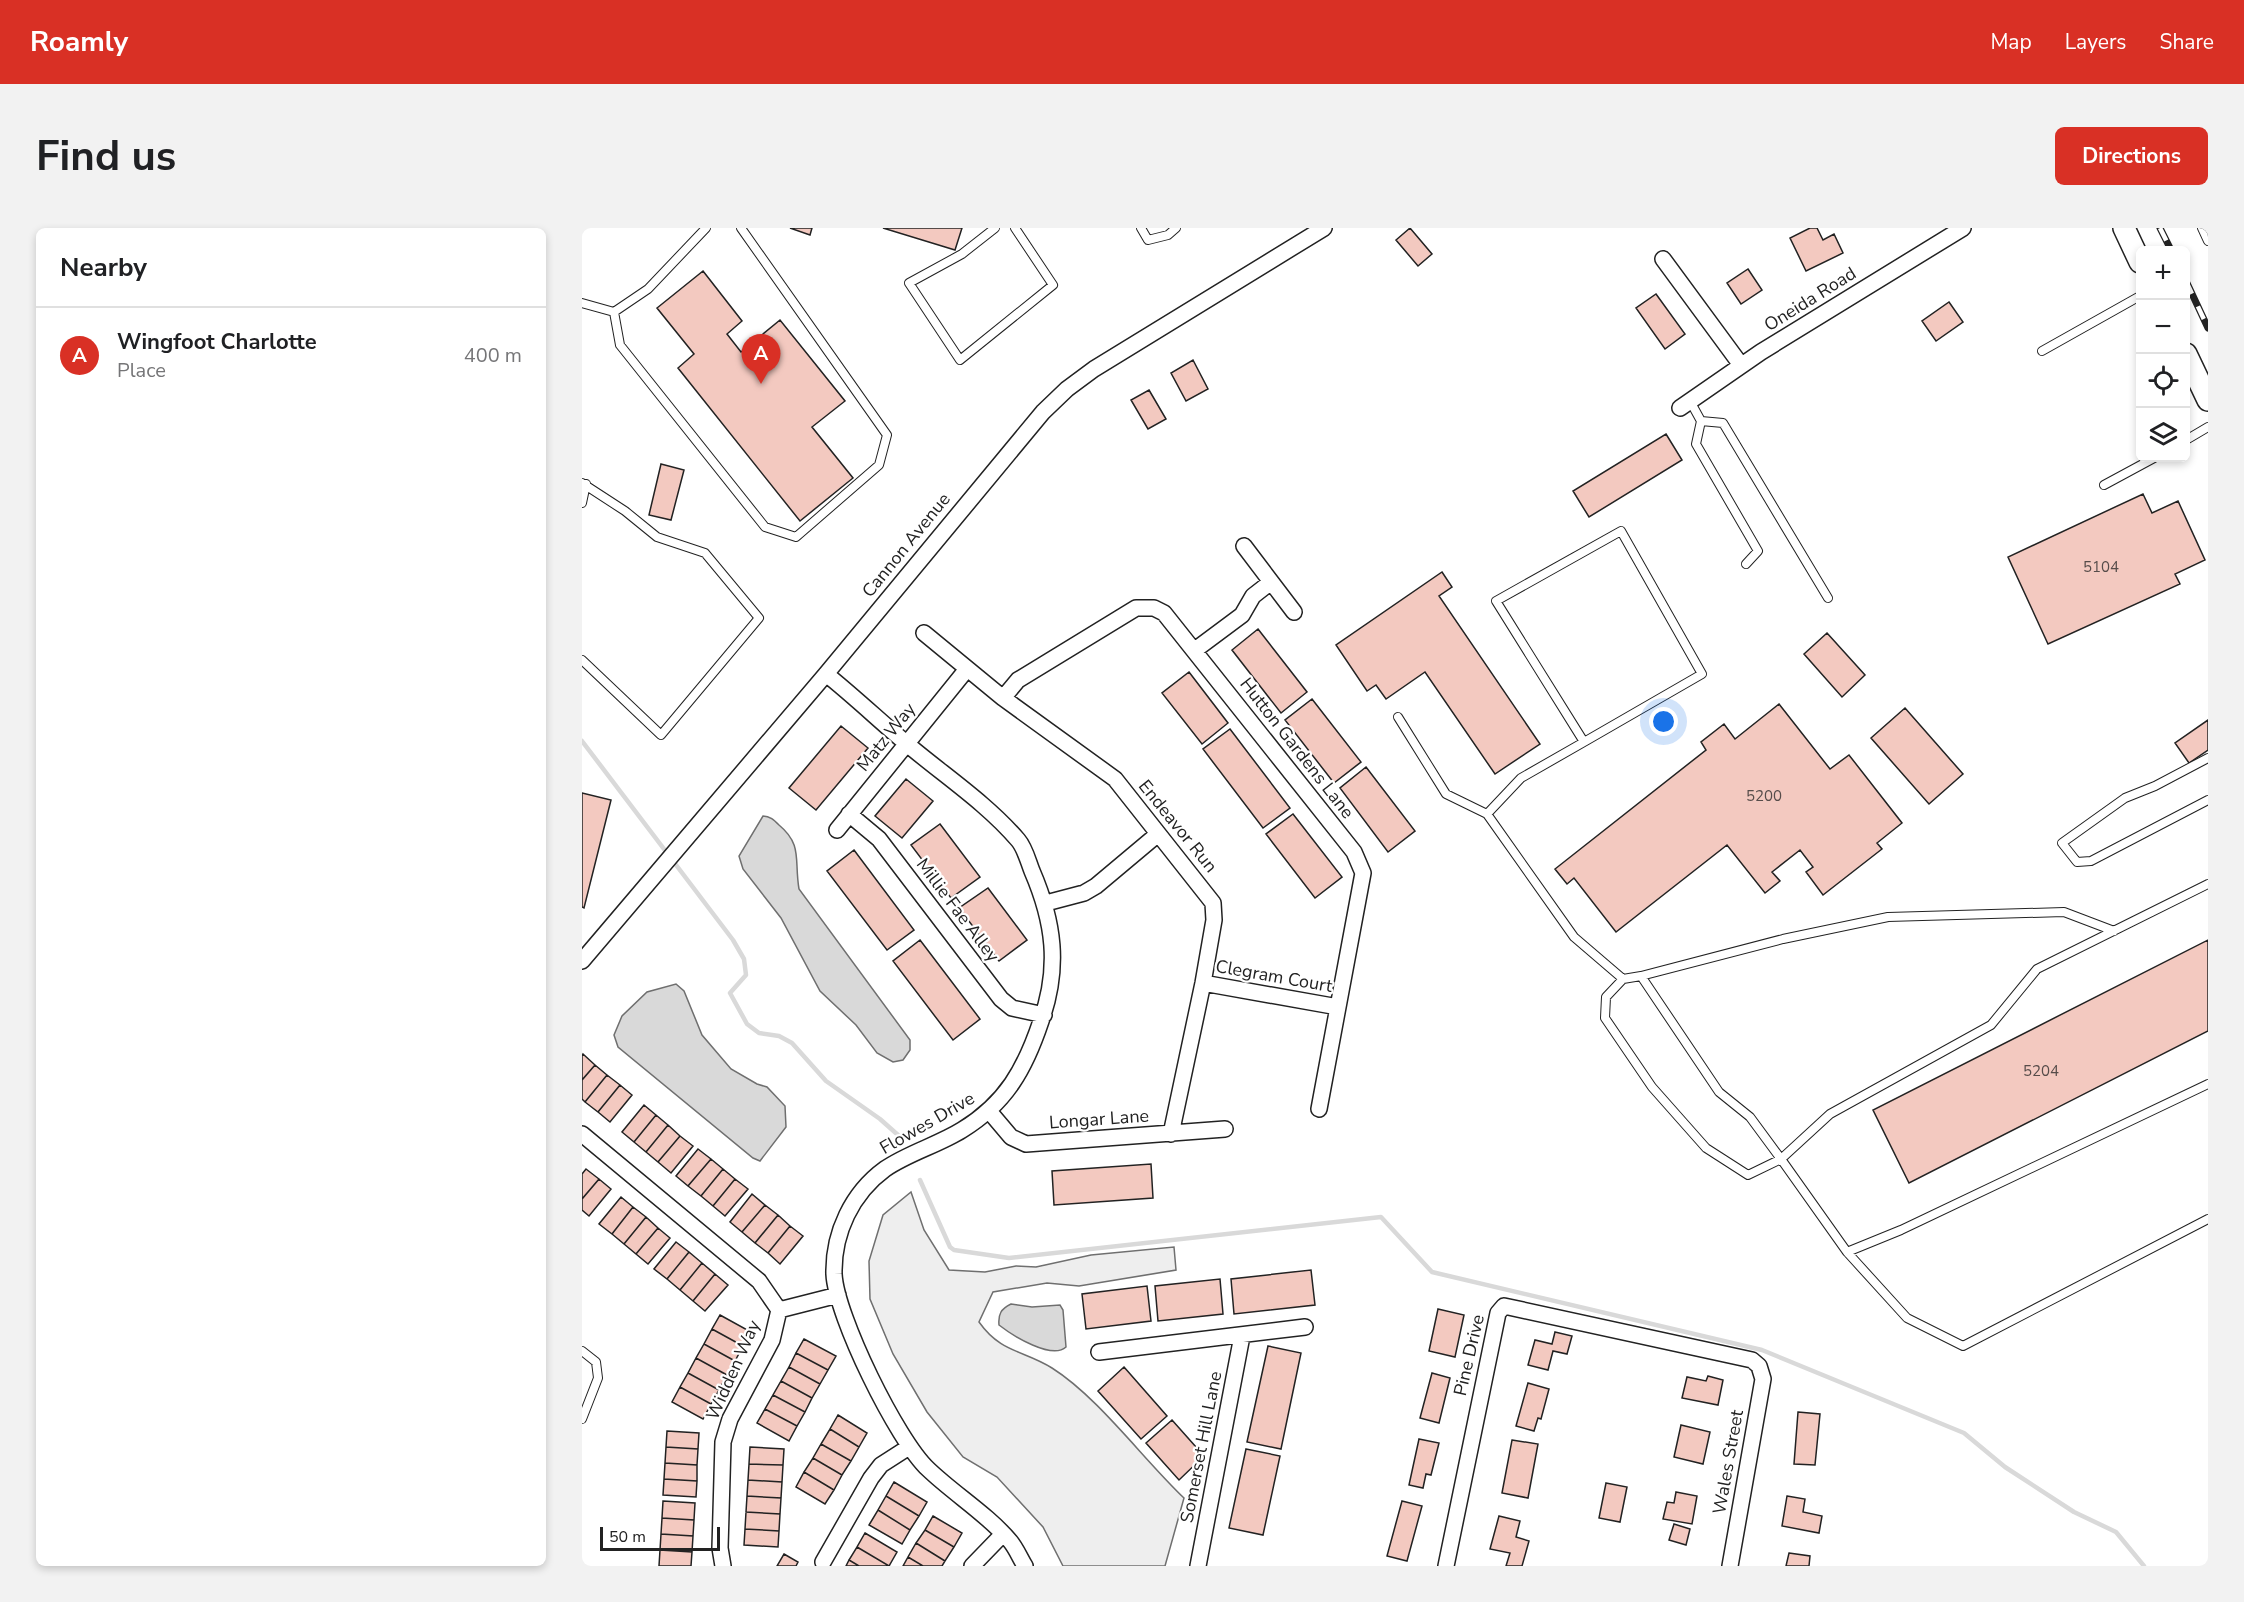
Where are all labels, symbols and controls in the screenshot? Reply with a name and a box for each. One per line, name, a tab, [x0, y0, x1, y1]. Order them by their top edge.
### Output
text: Roamly	[30, 23, 128, 61]
text: Map	[1990, 28, 2032, 56]
text: Layers	[2065, 28, 2126, 56]
text: Share	[2159, 28, 2214, 56]
button: Directions	[2055, 127, 2208, 185]
text: Find us	[36, 128, 176, 185]
map controls	[2136, 246, 2190, 462]
button: +	[2136, 246, 2190, 300]
text: Nearby	[60, 250, 147, 285]
street label: Oneida Road	[1759, 261, 1861, 337]
button: −	[2136, 300, 2190, 354]
text: Wingfoot Charlotte	[117, 327, 317, 357]
pin: A	[742, 334, 780, 384]
text: A	[72, 342, 87, 369]
text: 400 m	[464, 342, 522, 369]
button: locate	[2136, 354, 2190, 408]
text: Place	[117, 357, 166, 384]
button: layers	[2136, 408, 2190, 462]
street label: Cannon Avenue	[856, 488, 956, 602]
house number: 5104	[2083, 557, 2119, 577]
street label: Hutton Gardens Lane	[1234, 673, 1360, 823]
street label: Matz Way	[851, 697, 921, 776]
your location	[1649, 707, 1678, 736]
street label: Endeavor Run	[1133, 775, 1223, 877]
house number: 5200	[1746, 786, 1782, 806]
street label: Millie Fae Alley	[911, 853, 1005, 967]
street label: Clegram Court	[1214, 954, 1335, 998]
house number: 5204	[2023, 1061, 2059, 1081]
street label: Flowes Drive	[875, 1086, 979, 1160]
street label: Longar Lane	[1048, 1104, 1150, 1134]
street label: Pine Drive	[1448, 1312, 1490, 1398]
street label: Widden Way	[700, 1316, 766, 1424]
street label: Somerset Hill Lane	[1175, 1369, 1227, 1525]
street label: Wales Street	[1707, 1407, 1749, 1516]
scale bar	[600, 1524, 720, 1552]
text: 50 m	[609, 1526, 646, 1548]

